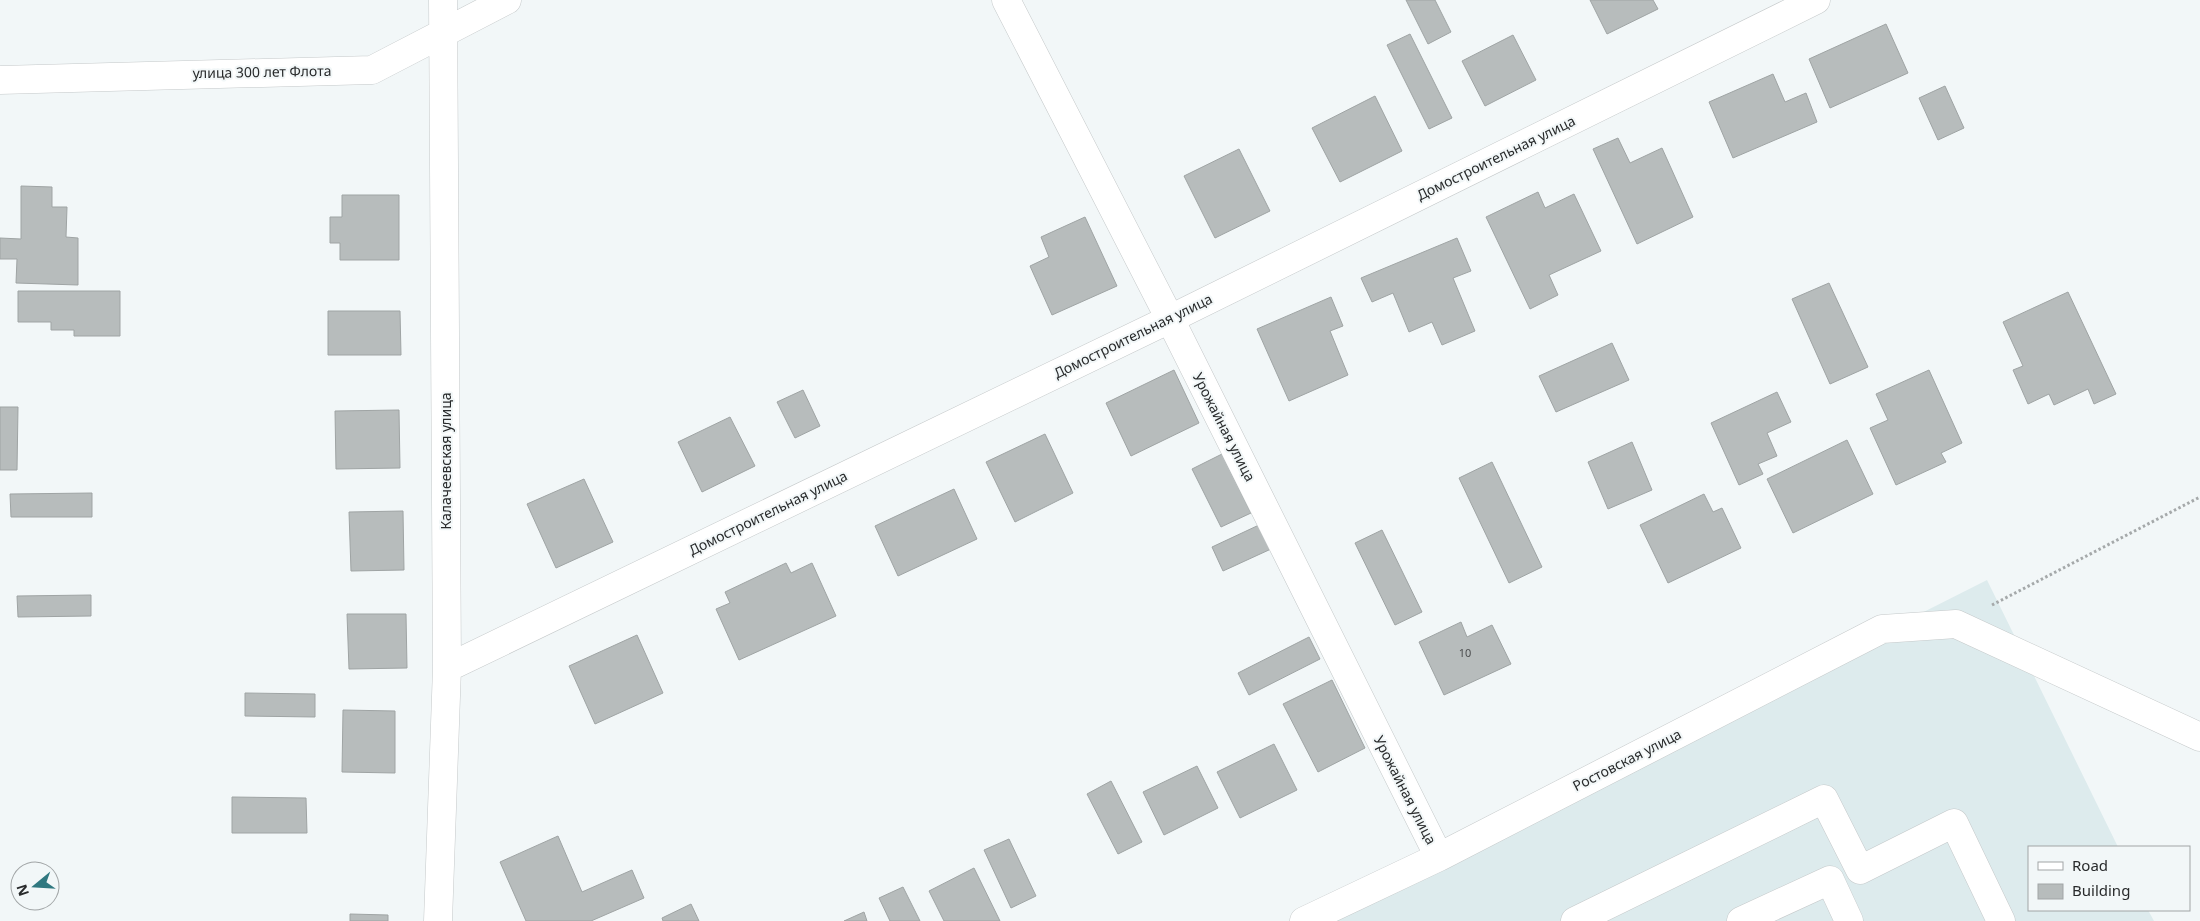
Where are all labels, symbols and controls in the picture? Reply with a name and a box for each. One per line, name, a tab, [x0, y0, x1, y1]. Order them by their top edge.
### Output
street label: улица 300 лет Флота	[192, 61, 332, 82]
street label: Домостроительная улица	[1413, 111, 1578, 204]
street label: Домостроительная улица	[1050, 289, 1215, 382]
street label: Урожайная улица	[1189, 369, 1260, 484]
street label: Калачеевская улица	[436, 392, 455, 530]
street label: Домостроительная улица	[685, 466, 850, 559]
house number: 10	[1459, 645, 1471, 660]
street label: Ростовская улица	[1569, 724, 1684, 795]
street label: Урожайная улица	[1370, 732, 1441, 847]
legend	[2028, 846, 2190, 911]
text: Road	[2072, 855, 2108, 875]
north arrow	[10, 861, 60, 911]
text: Building	[2072, 880, 2130, 900]
text: N	[11, 882, 33, 899]

